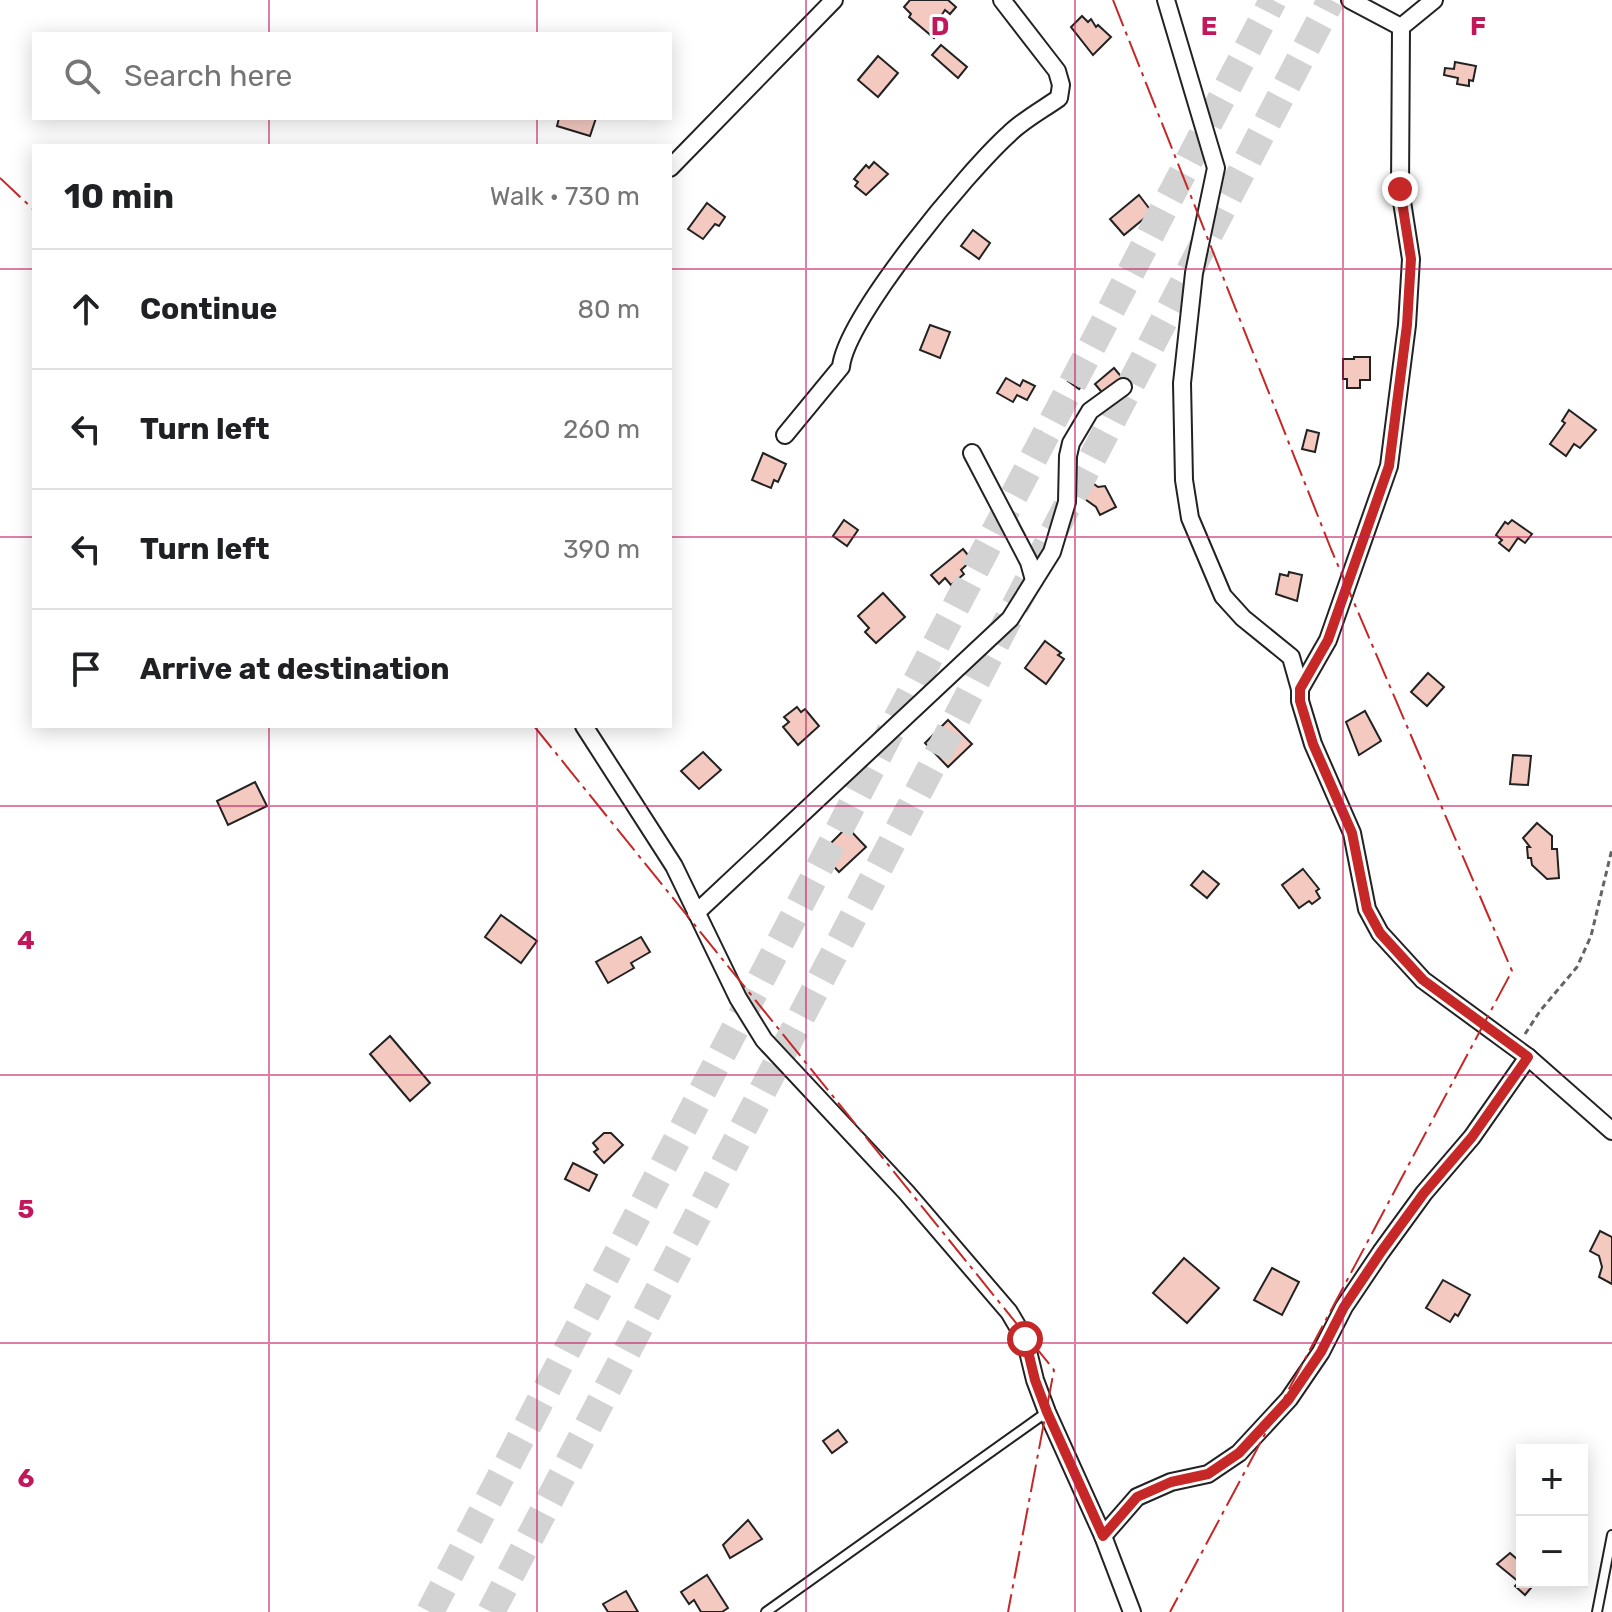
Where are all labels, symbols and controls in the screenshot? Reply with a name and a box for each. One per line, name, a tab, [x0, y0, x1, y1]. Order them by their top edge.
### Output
text: D	[931, 11, 949, 42]
text: E	[1201, 11, 1217, 42]
text: F	[1470, 11, 1486, 42]
search box	[32, 32, 672, 120]
icon: search	[60, 54, 104, 98]
text: Search here	[124, 58, 292, 94]
route end	[1382, 171, 1418, 207]
text: 10 min	[64, 176, 174, 217]
text: Walk · 730 m	[490, 181, 640, 212]
icon: ahead	[64, 287, 108, 331]
text: Continue	[140, 291, 277, 327]
text: 80 m	[577, 294, 640, 325]
icon: left	[64, 407, 108, 451]
text: Turn left	[140, 411, 270, 447]
text: 260 m	[563, 414, 640, 445]
icon: left	[64, 527, 108, 571]
text: Turn left	[140, 531, 270, 567]
text: 390 m	[563, 534, 640, 565]
icon: arrive	[64, 647, 108, 691]
text: Arrive at destination	[140, 651, 450, 687]
text: 4	[17, 925, 35, 956]
text: 5	[18, 1194, 34, 1225]
route start	[1007, 1321, 1043, 1357]
map controls	[1516, 1444, 1588, 1588]
button: +	[1516, 1444, 1588, 1516]
text: 6	[18, 1463, 35, 1494]
button: −	[1516, 1516, 1588, 1588]

